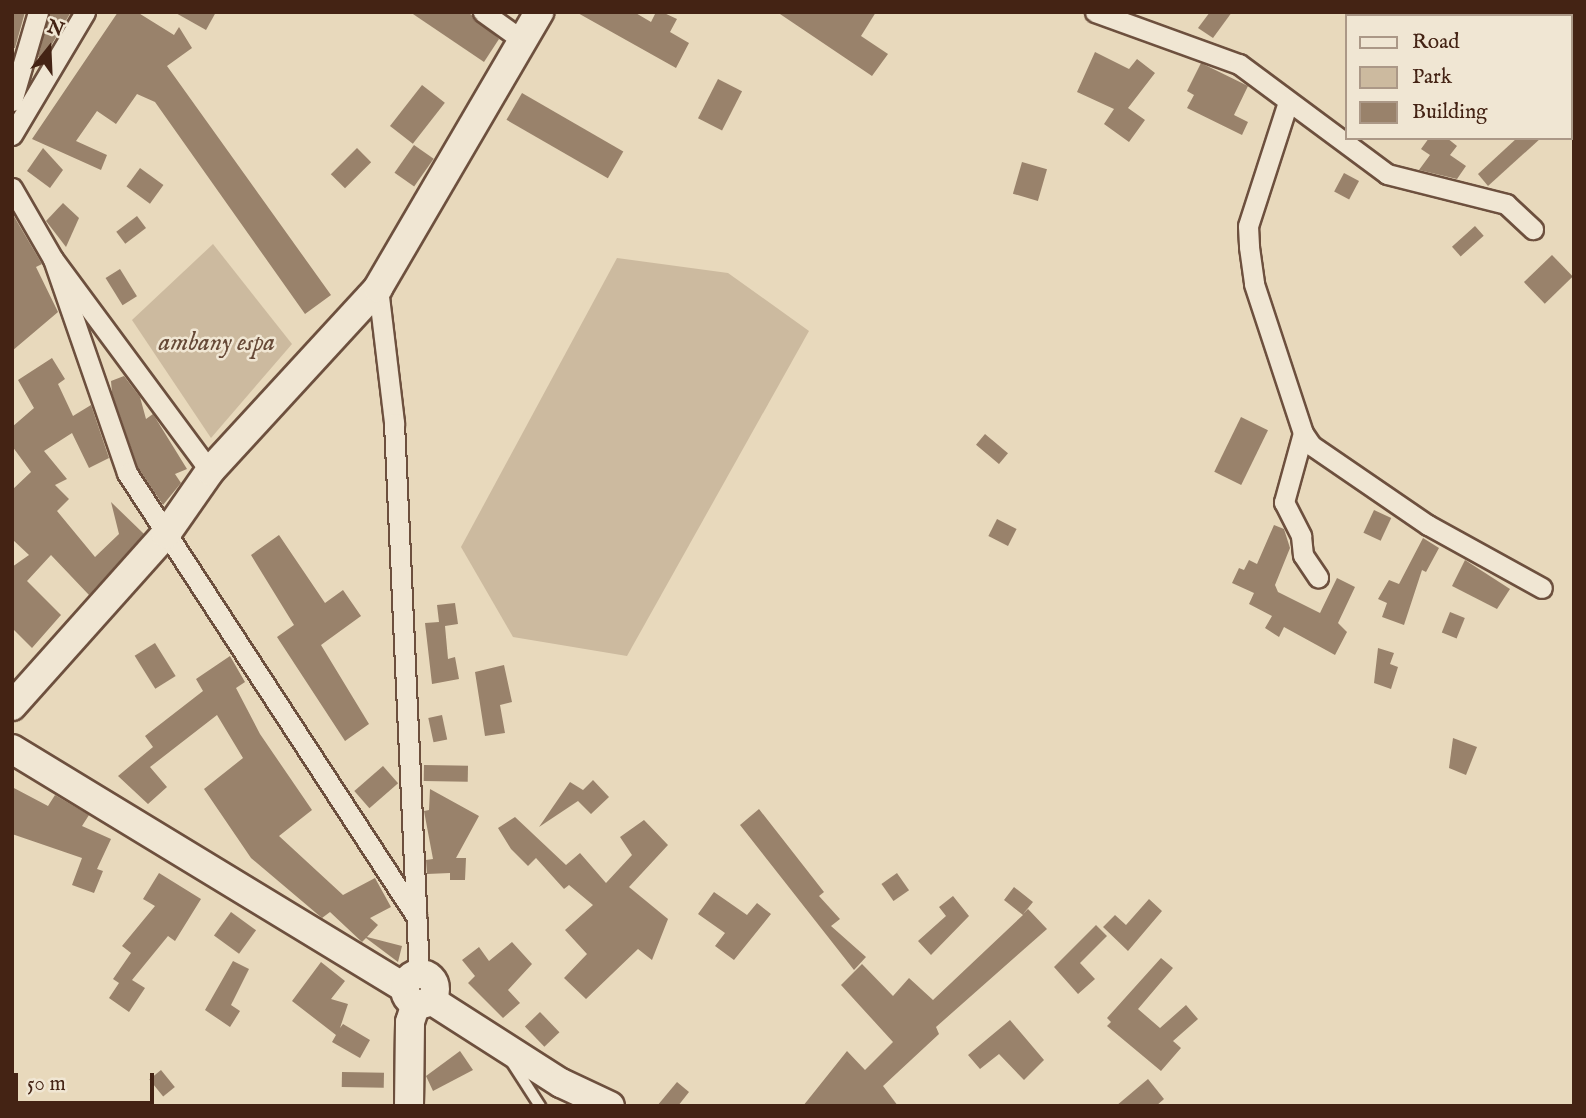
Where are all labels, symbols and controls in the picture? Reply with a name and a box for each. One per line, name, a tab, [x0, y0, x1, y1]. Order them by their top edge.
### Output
north arrow	[14, 14, 84, 84]
legend	[1344, 14, 1572, 140]
text: N	[44, 15, 67, 43]
text: Road	[1412, 29, 1459, 56]
text: Park	[1412, 64, 1452, 91]
text: Building	[1412, 99, 1487, 126]
park label: ambany espa	[159, 327, 275, 359]
scale bar	[18, 1058, 158, 1102]
text: 50 m	[27, 1071, 66, 1098]

